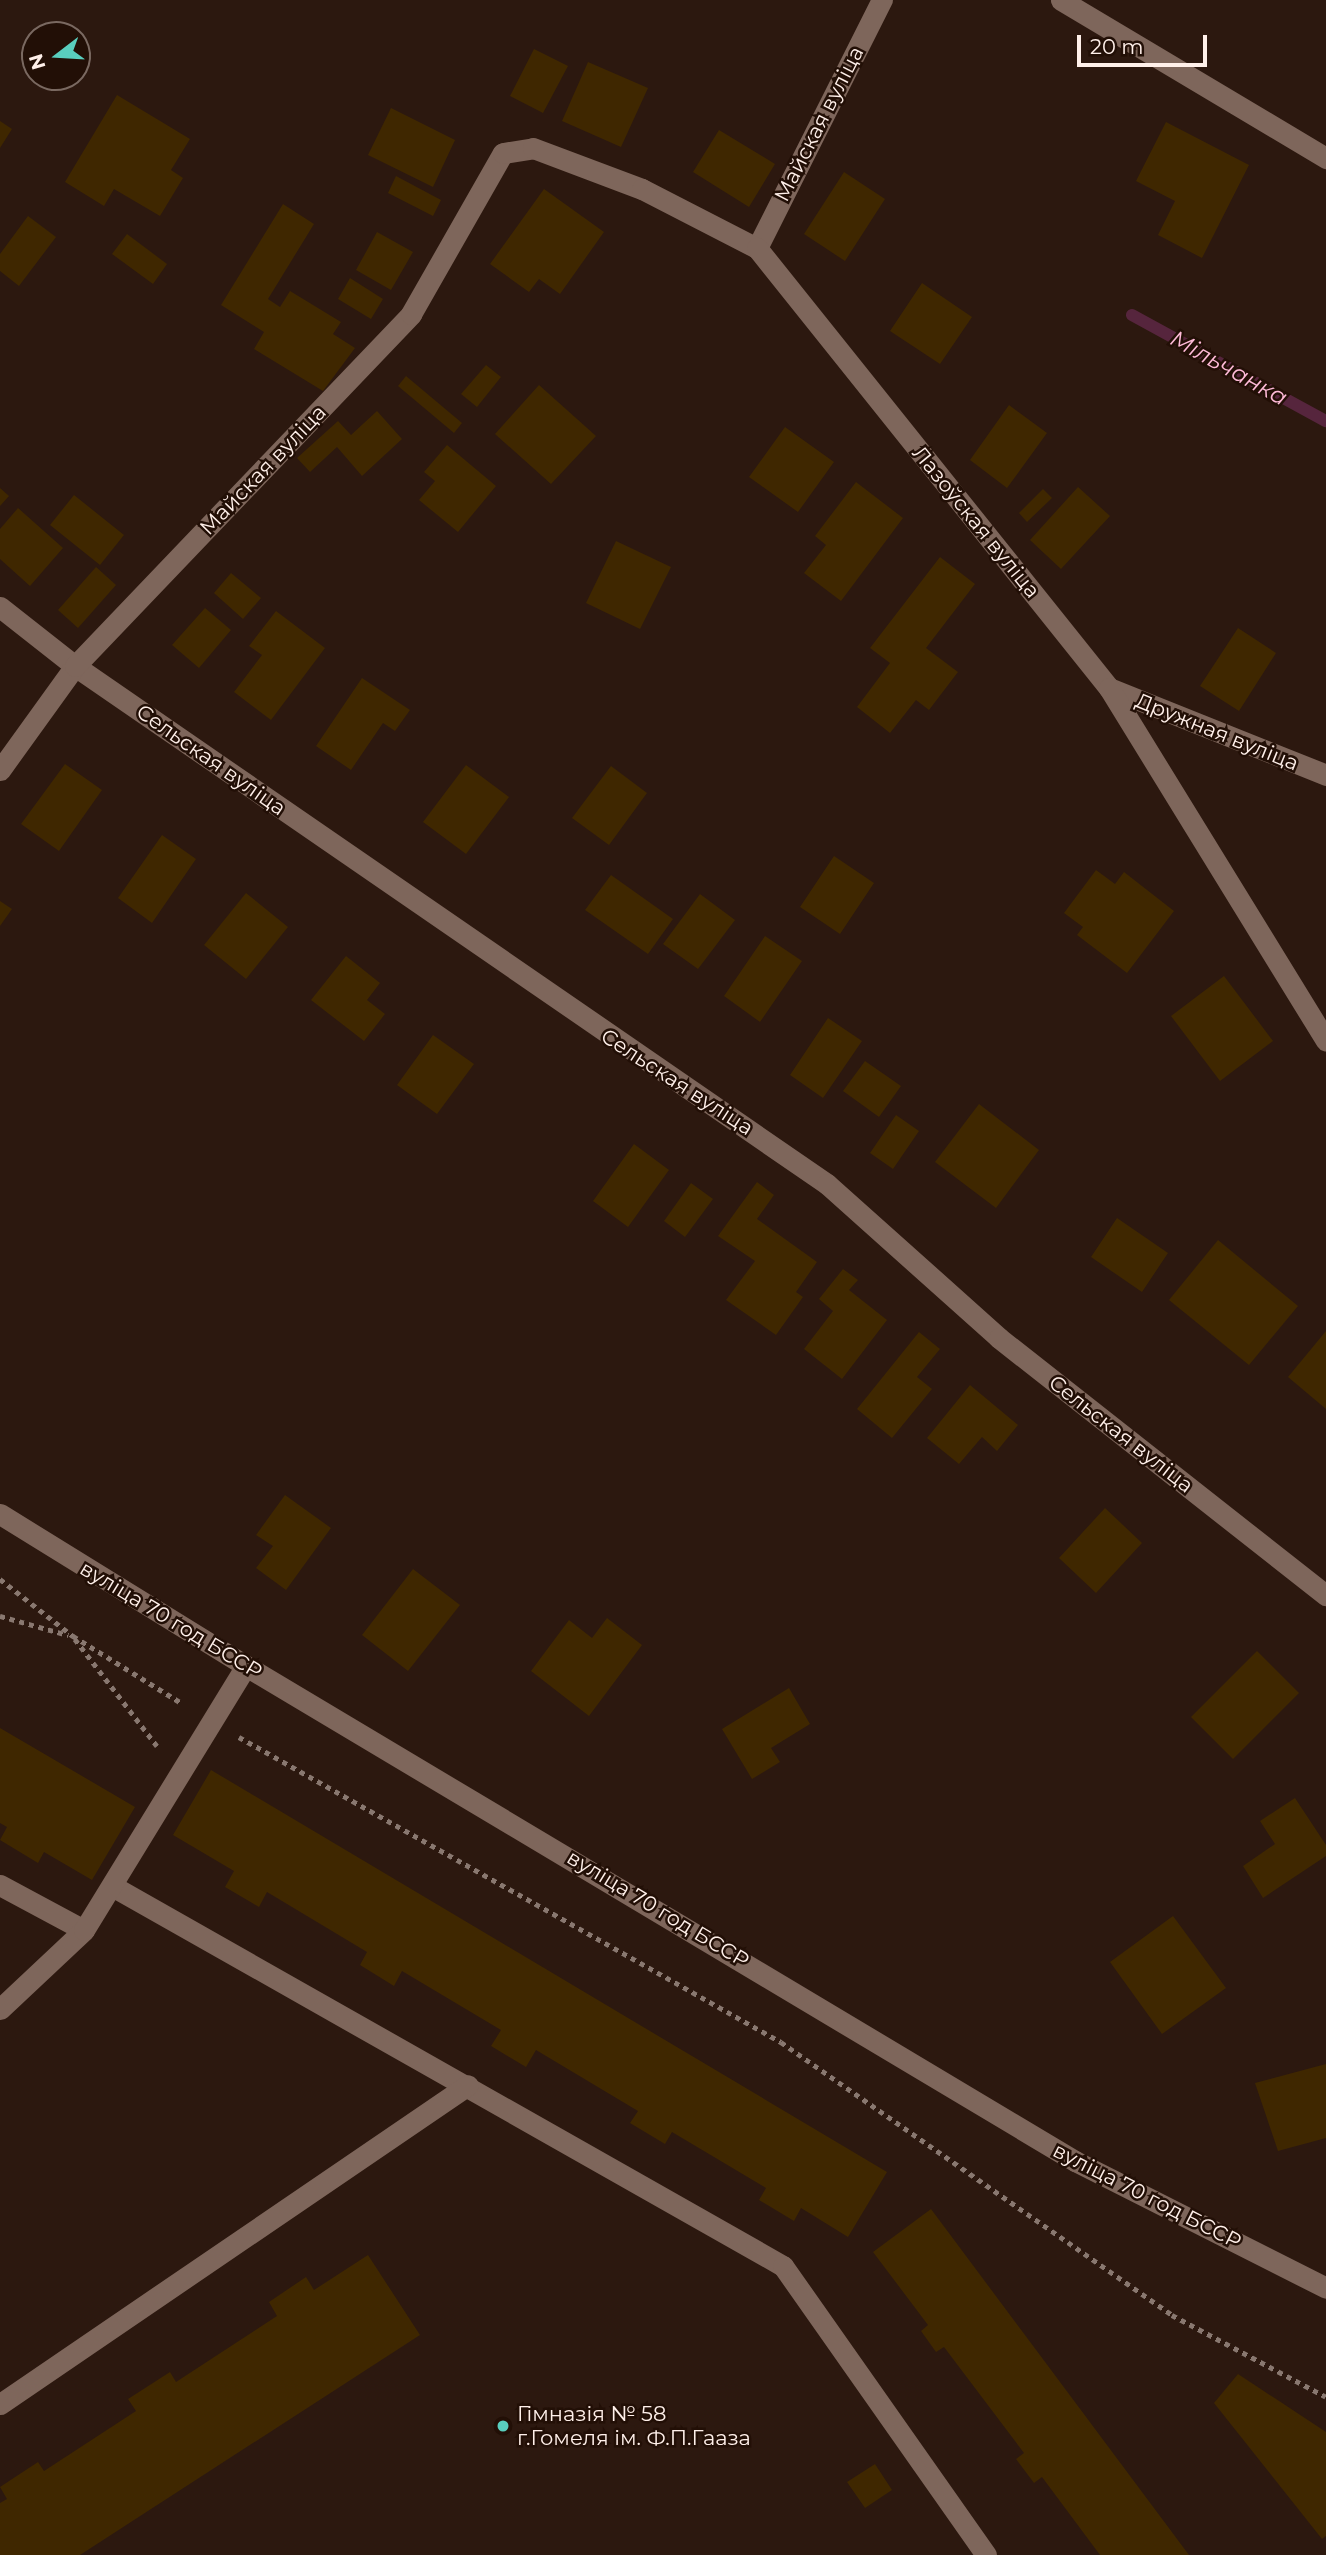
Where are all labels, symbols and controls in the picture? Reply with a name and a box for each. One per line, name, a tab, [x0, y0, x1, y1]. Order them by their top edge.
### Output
north arrow	[21, 21, 91, 91]
scale bar	[1081, 21, 1210, 65]
text: 20 m	[1090, 34, 1144, 59]
street label: Майская вуліца	[769, 42, 869, 206]
text: N	[24, 51, 51, 72]
water label: Мільчанка	[1166, 324, 1292, 412]
street label: Майская вуліца	[195, 400, 331, 540]
street label: Лазоўская вуліца	[907, 441, 1045, 603]
street label: Дружная вуліца	[1132, 688, 1302, 776]
street label: Сельская вуліца	[132, 699, 290, 821]
street label: Сельская вуліца	[596, 1023, 758, 1141]
street label: Сельская вуліца	[1044, 1370, 1198, 1498]
street label: вуліца 70 год БССР	[75, 1556, 267, 1684]
street label: вуліца 70 год БССР	[562, 1845, 754, 1973]
street label: вуліца 70 год БССР	[1049, 2138, 1245, 2254]
place label: Гімназія № 58 г.Гомеля ім. Ф.П.Гааза	[517, 2401, 751, 2451]
marker: Гімназія № 58 г.Гомеля ім. Ф.П.Гааза	[495, 2418, 511, 2434]

